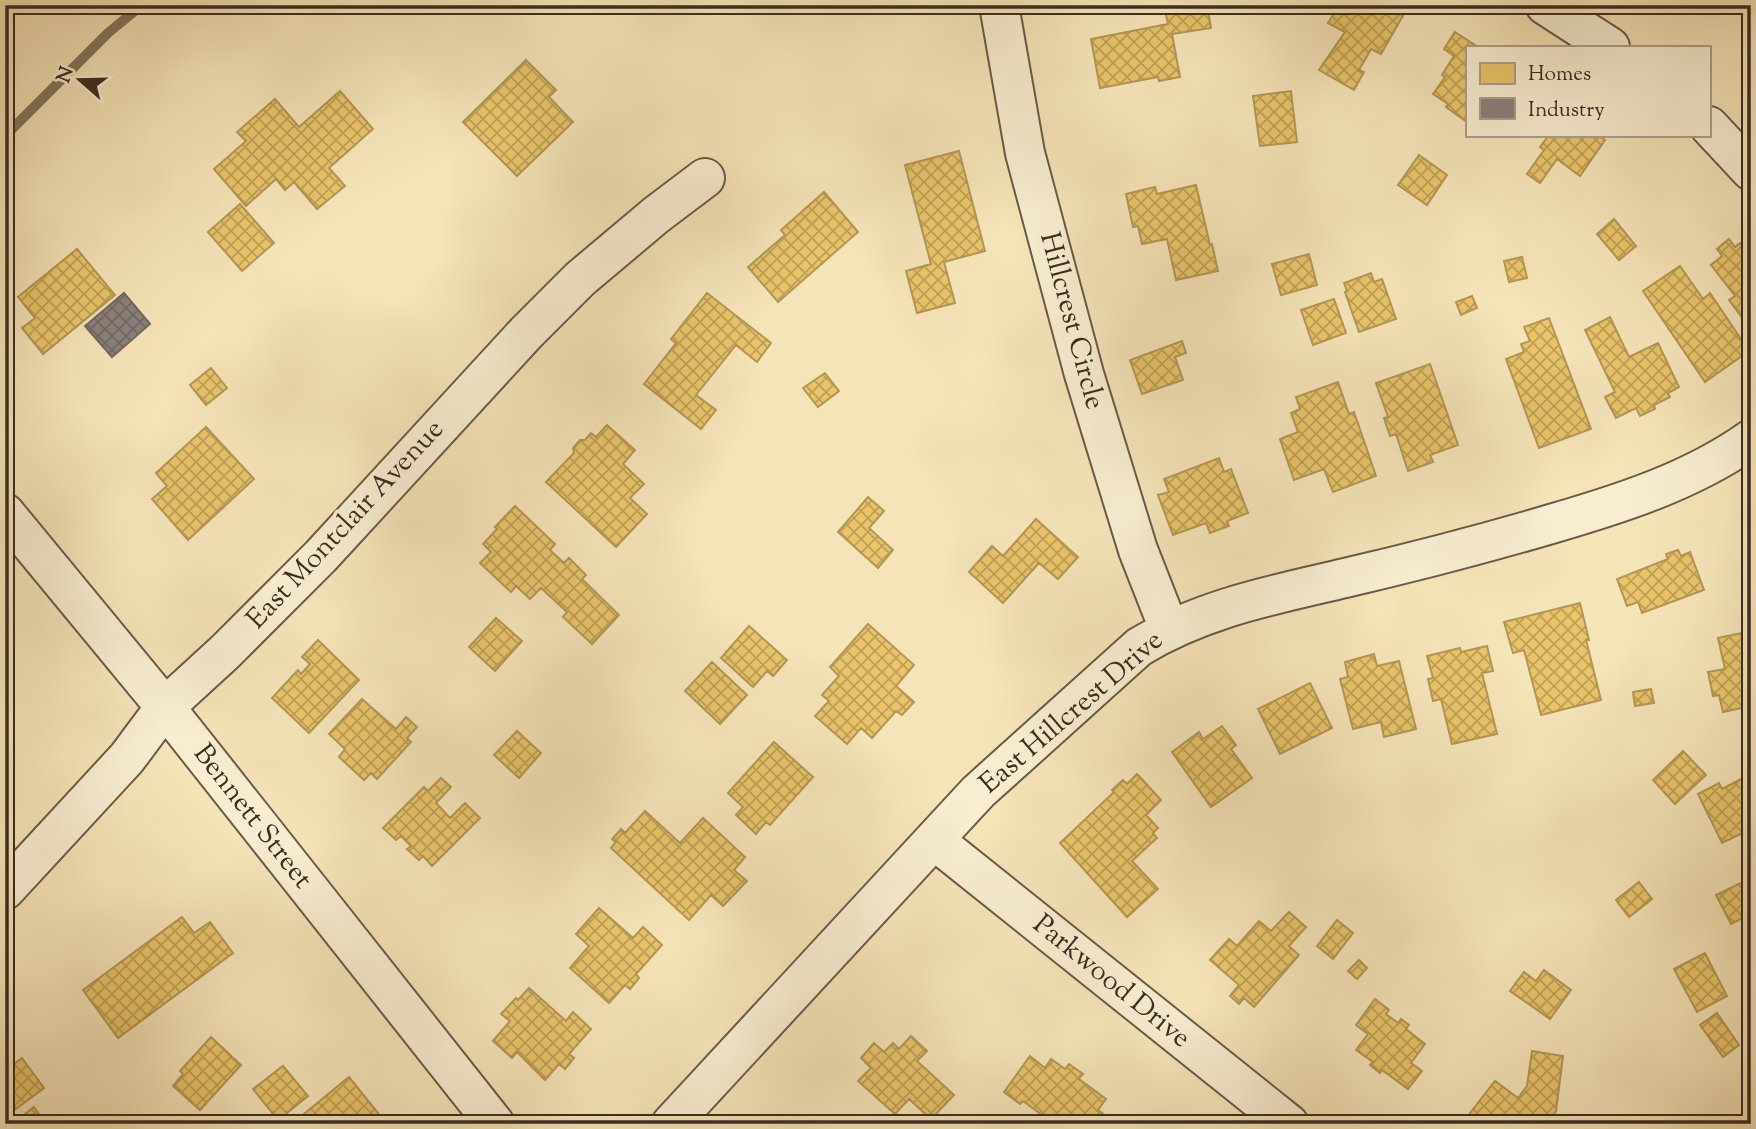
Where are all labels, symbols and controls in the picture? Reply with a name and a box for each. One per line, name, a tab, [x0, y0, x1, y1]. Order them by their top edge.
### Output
north arrow	[46, 46, 116, 116]
legend	[1466, 46, 1710, 136]
text: Homes	[1528, 60, 1591, 90]
text: N	[51, 63, 82, 87]
text: Industry	[1528, 96, 1605, 126]
street label: Hillcrest Circle	[1028, 228, 1114, 414]
street label: East Montclair Avenue	[238, 411, 454, 639]
street label: East Hillcrest Drive	[971, 622, 1173, 804]
street label: Bennett Street	[183, 736, 322, 898]
street label: Parkwood Drive	[1023, 906, 1199, 1058]

